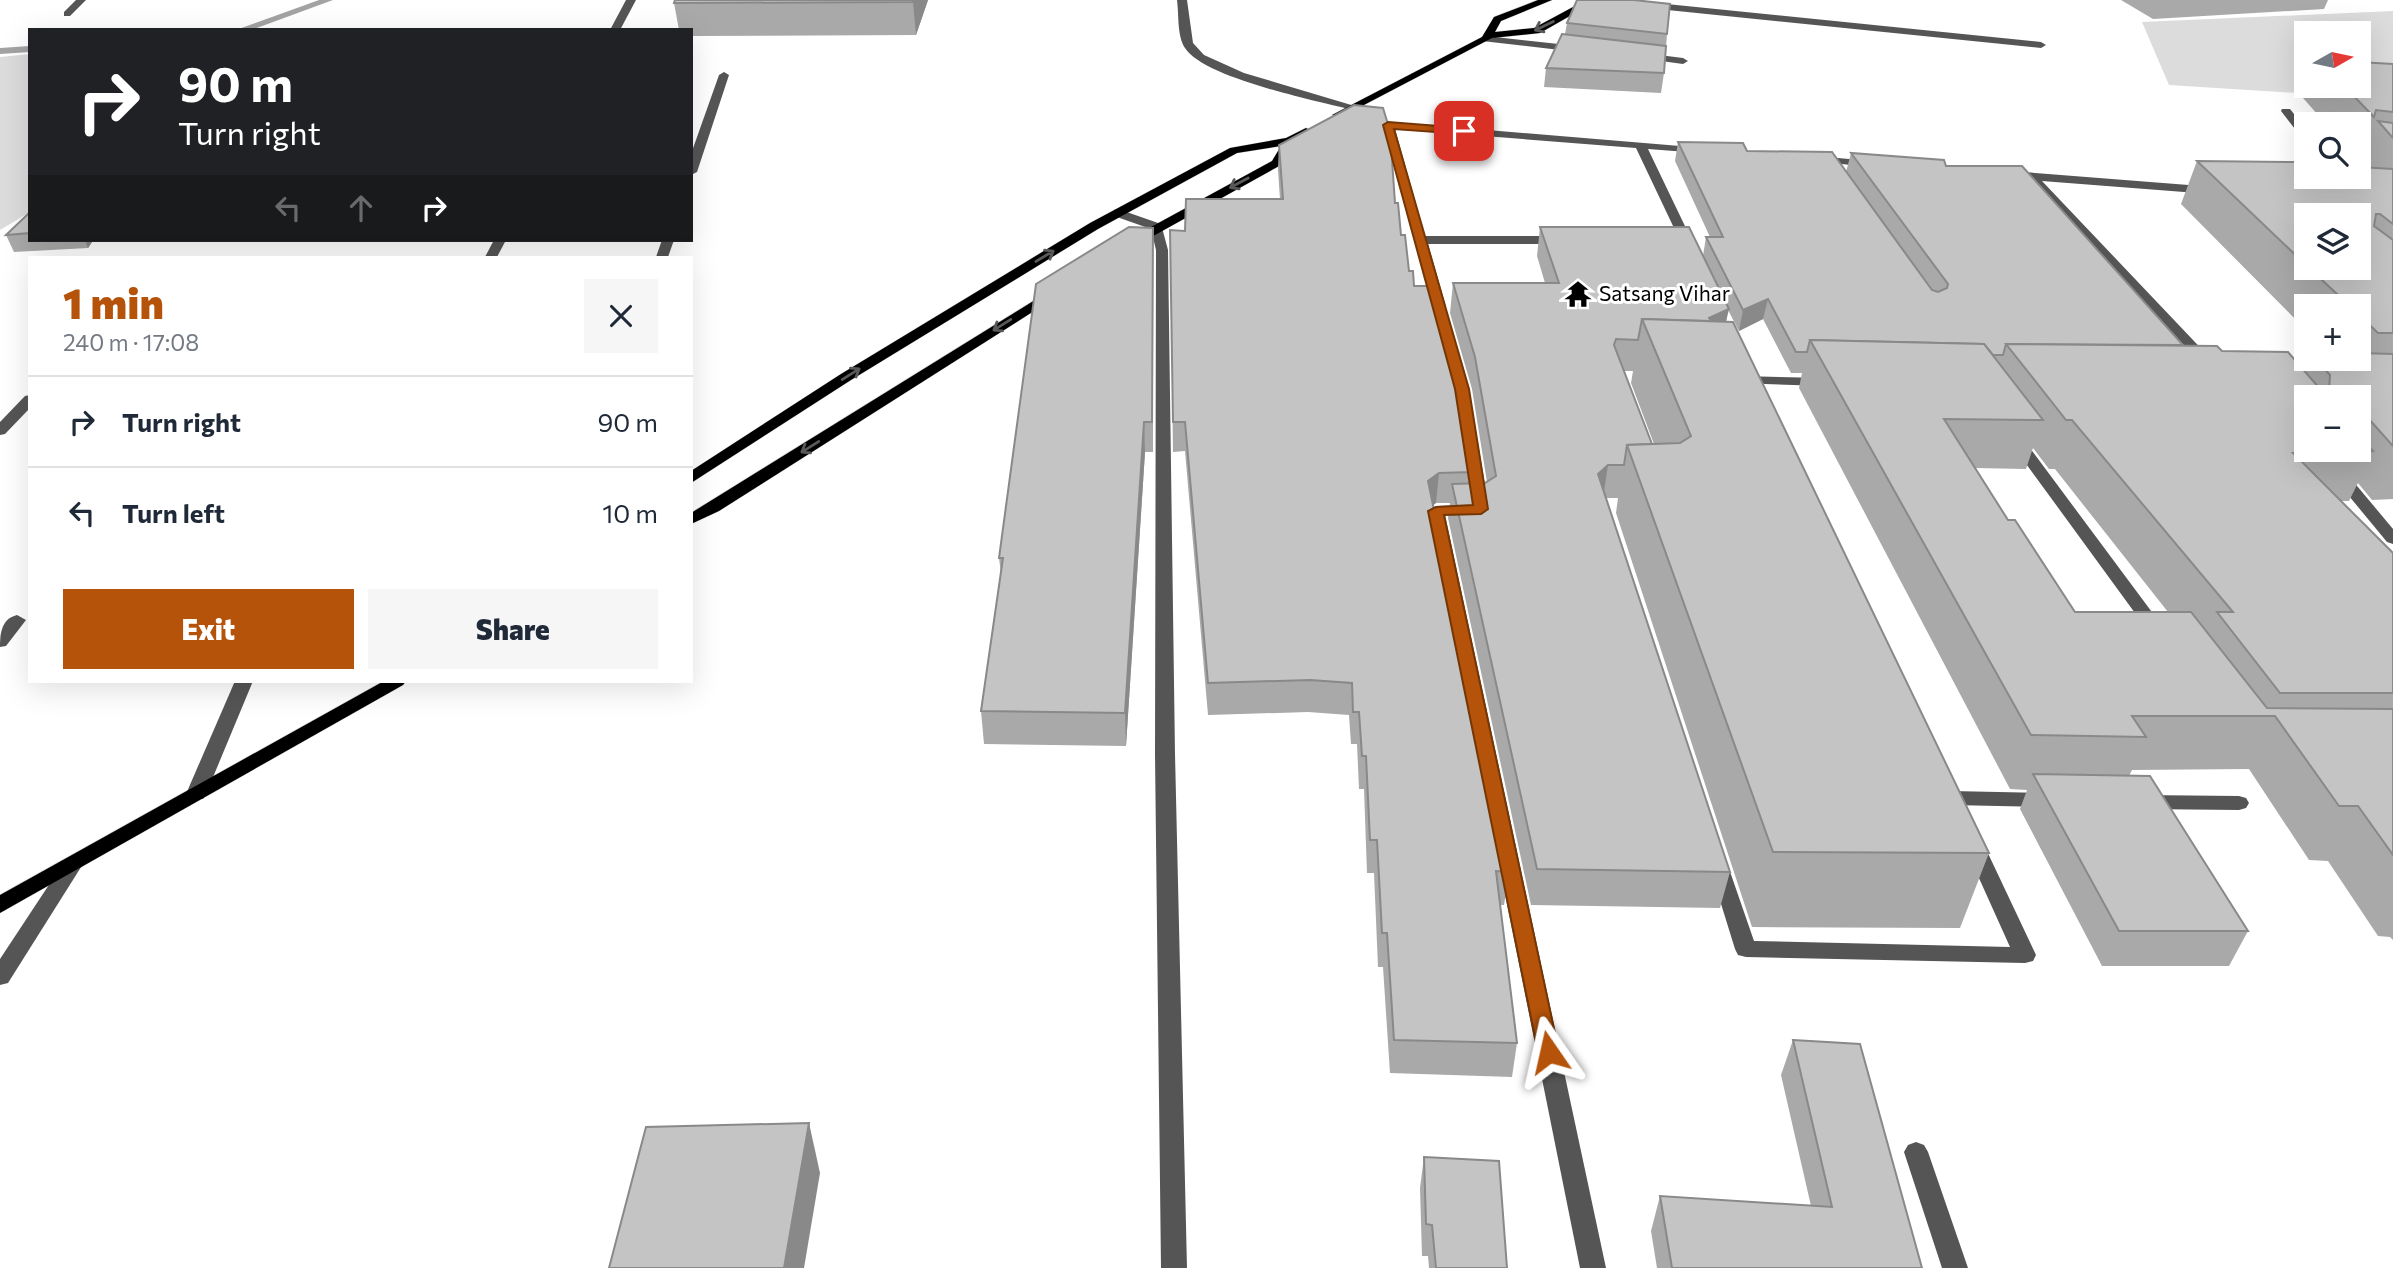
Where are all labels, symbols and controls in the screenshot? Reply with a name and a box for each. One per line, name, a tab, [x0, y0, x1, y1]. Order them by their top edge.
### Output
one-way arrow	[1534, 20, 1555, 33]
north arrow	[2294, 21, 2371, 98]
map controls	[2294, 21, 2371, 462]
text: 90 m	[178, 52, 293, 112]
icon: right	[63, 56, 154, 147]
pin	[1434, 101, 1494, 161]
text: Turn right	[178, 112, 321, 152]
icon: arrive	[1445, 112, 1483, 150]
button: search	[2294, 112, 2371, 189]
one-way arrow	[1229, 177, 1250, 190]
icon: left	[269, 189, 307, 227]
icon: ahead	[342, 189, 380, 227]
icon: right	[415, 189, 453, 227]
button: layers	[2294, 203, 2371, 280]
one-way arrow	[1035, 248, 1055, 262]
text: 1 min	[63, 276, 164, 328]
button: close	[584, 279, 658, 353]
temple icon: Satsang Vihar	[1563, 279, 1593, 309]
place label: Satsang Vihar	[1599, 280, 1730, 305]
button: +	[2294, 294, 2371, 371]
one-way arrow	[993, 318, 1012, 333]
text: 240 m · 17:08	[63, 328, 199, 356]
one-way arrow	[841, 367, 861, 381]
button: −	[2294, 385, 2371, 462]
icon: right	[63, 403, 101, 441]
text: Turn right	[122, 406, 241, 437]
text: 90 m	[598, 406, 658, 437]
one-way arrow	[800, 440, 820, 454]
icon: left	[63, 494, 101, 532]
text: Turn left	[122, 497, 225, 528]
text: 10 m	[602, 497, 658, 528]
button: Exit	[63, 589, 354, 669]
button: Share	[368, 589, 658, 669]
position arrow	[1512, 1015, 1586, 1089]

